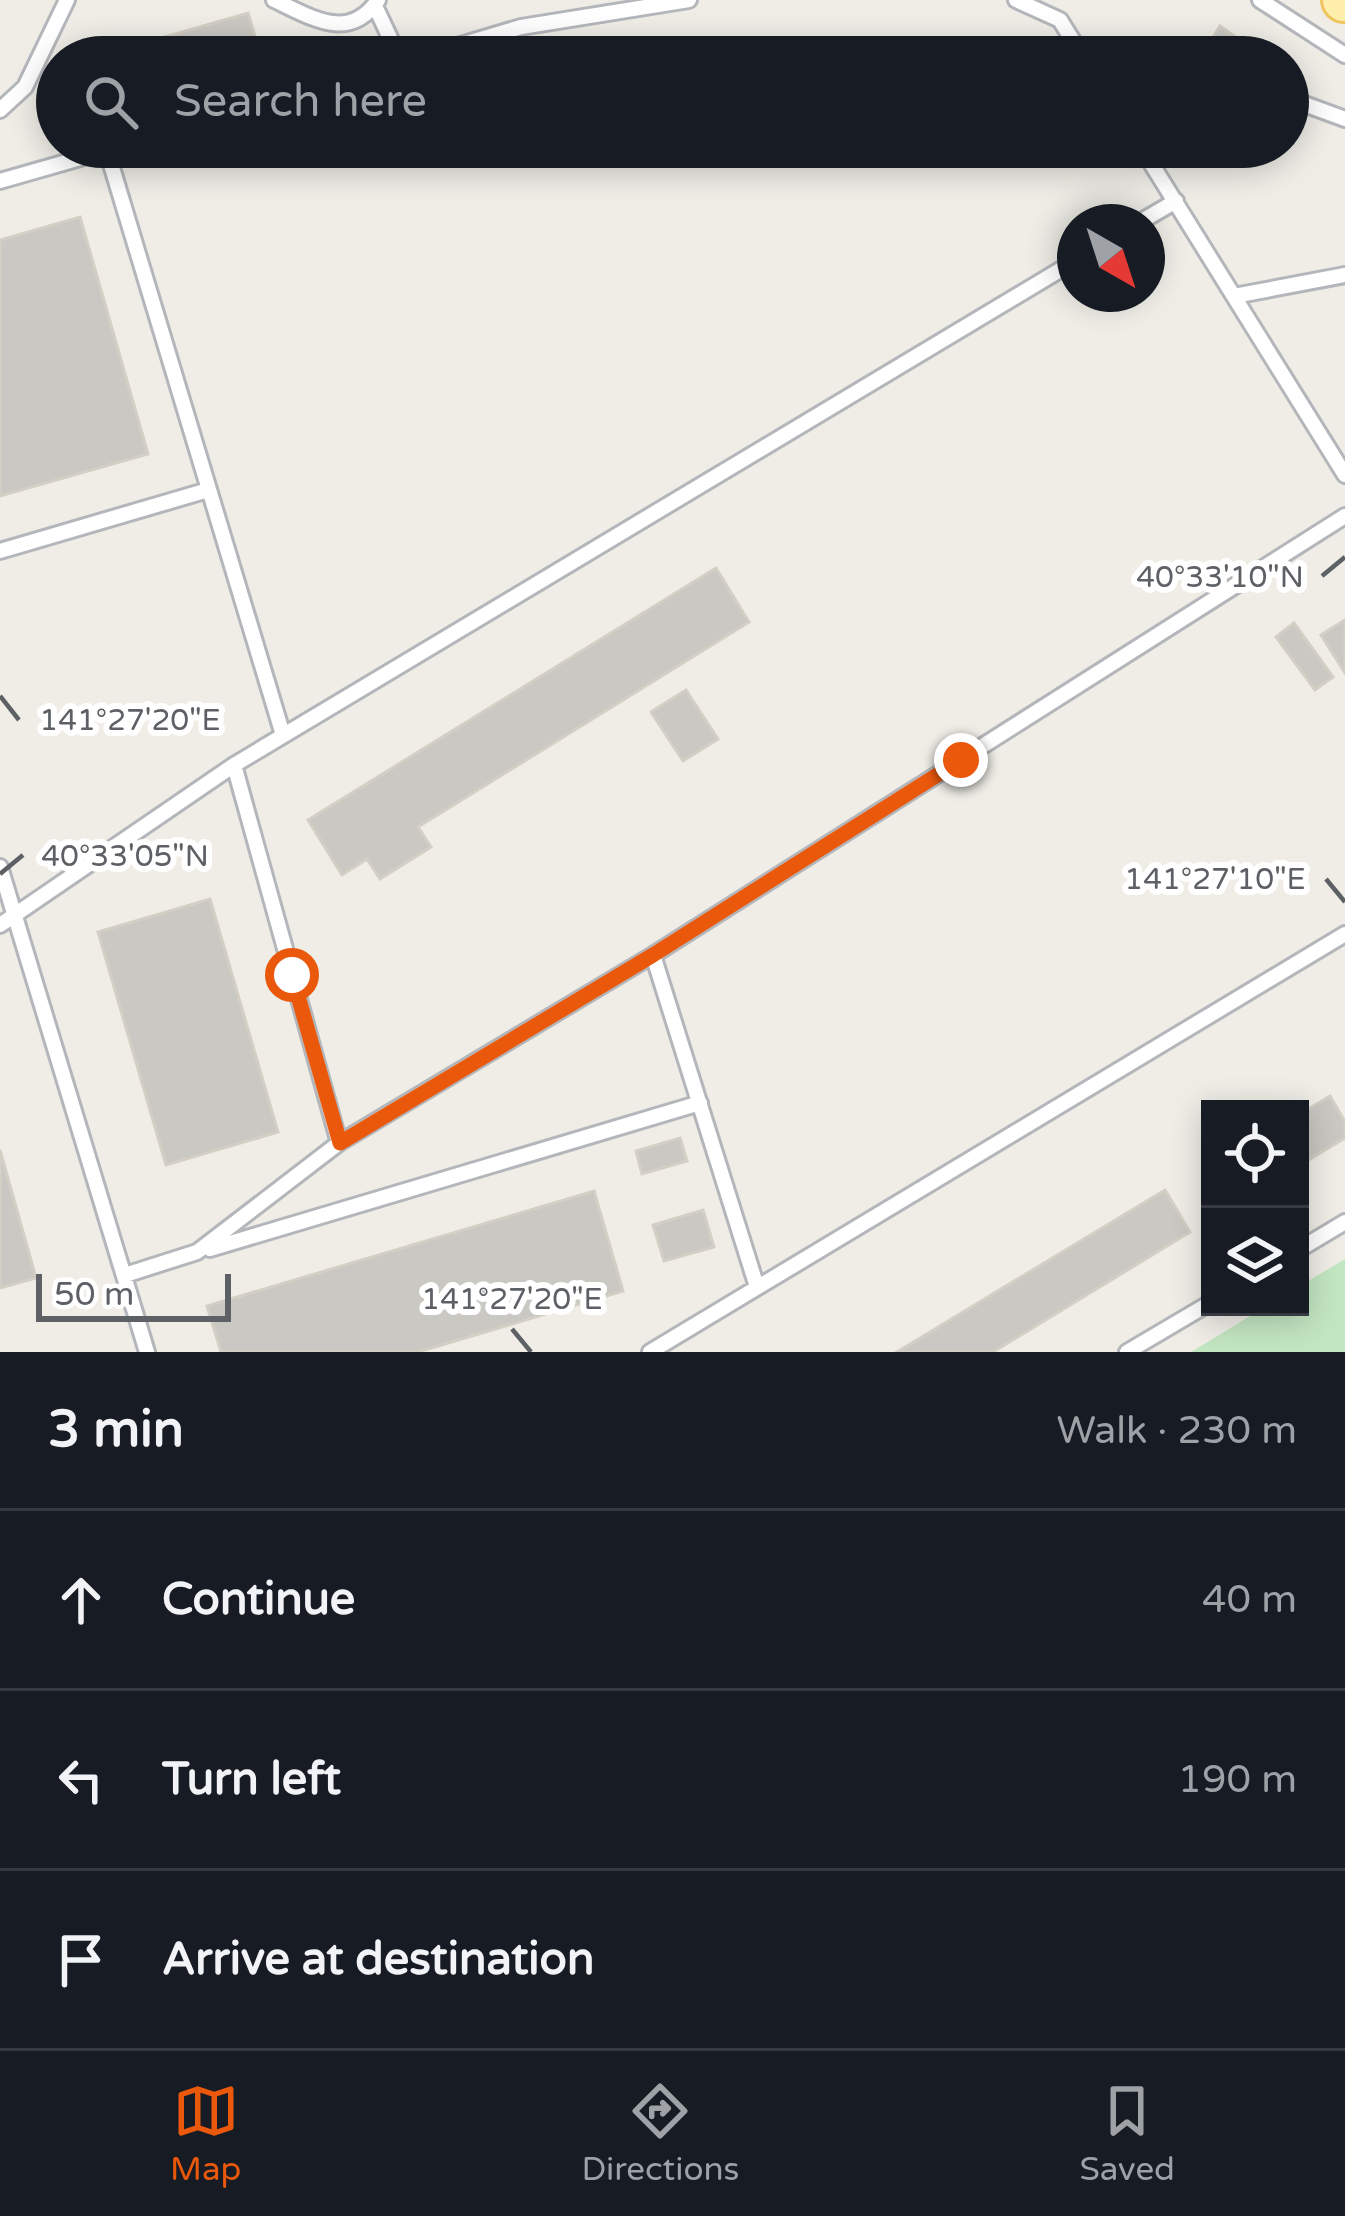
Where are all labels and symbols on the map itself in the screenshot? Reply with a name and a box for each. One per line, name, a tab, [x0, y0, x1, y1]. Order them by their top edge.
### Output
north arrow	[1057, 204, 1165, 312]
text: 40°33'10"N	[1136, 559, 1304, 596]
text: 141°27'20"E	[39, 702, 221, 739]
route end	[934, 733, 988, 787]
text: 40°33'05"N	[41, 838, 209, 875]
text: 141°27'10"E	[1124, 861, 1306, 898]
route start	[265, 948, 319, 1002]
scale bar	[36, 1268, 231, 1321]
text: 141°27'20"E	[421, 1281, 603, 1318]

